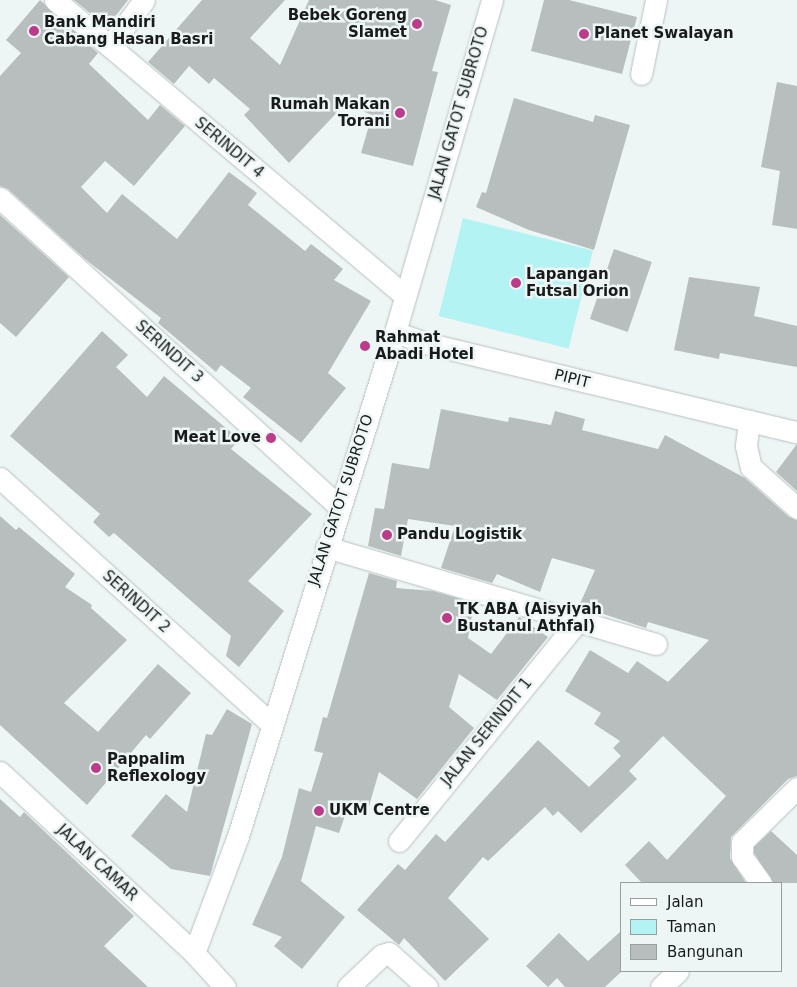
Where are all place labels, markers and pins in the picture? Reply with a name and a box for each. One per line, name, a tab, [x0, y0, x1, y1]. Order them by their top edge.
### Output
place label: Bebek Goreng Slamet	[288, 6, 407, 41]
place label: Bank Mandiri Cabang Hasan Basri	[44, 13, 213, 48]
marker: Bebek Goreng Slamet	[411, 18, 423, 30]
marker: Bank Mandiri Cabang Hasan Basri	[28, 25, 40, 37]
place label: Planet Swalayan	[594, 25, 734, 43]
marker: Planet Swalayan	[578, 28, 590, 40]
place label: Rumah Makan Torani	[270, 95, 390, 130]
marker: Rumah Makan Torani	[394, 107, 406, 119]
place label: Lapangan Futsal Orion	[526, 265, 629, 300]
marker: Lapangan Futsal Orion	[510, 277, 522, 289]
place label: Rahmat Abadi Hotel	[375, 328, 474, 363]
marker: Rahmat Abadi Hotel	[359, 340, 371, 352]
place label: Meat Love	[174, 429, 261, 447]
marker: Meat Love	[265, 432, 277, 444]
place label: Pandu Logistik	[397, 526, 522, 544]
marker: Pandu Logistik	[381, 529, 393, 541]
place label: TK ABA (Aisyiyah Bustanul Athfal)	[457, 600, 602, 635]
marker: TK ABA (Aisyiyah Bustanul Athfal)	[441, 612, 453, 624]
place label: Pappalim Reflexology	[107, 750, 206, 785]
marker: Pappalim Reflexology	[89, 761, 103, 775]
place label: UKM Centre	[329, 802, 430, 820]
marker: UKM Centre	[313, 805, 325, 817]

